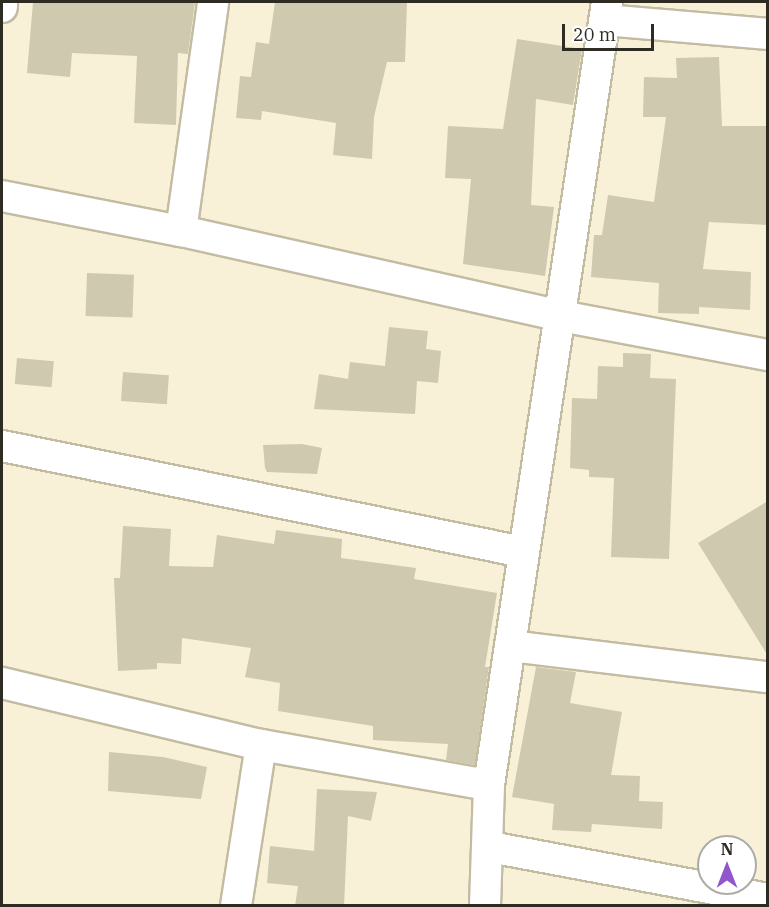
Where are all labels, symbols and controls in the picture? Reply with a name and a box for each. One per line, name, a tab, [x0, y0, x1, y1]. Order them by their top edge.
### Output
scale bar	[565, 12, 656, 50]
text: 20 m	[573, 23, 616, 46]
north arrow	[697, 835, 757, 895]
text: N	[721, 839, 733, 859]

